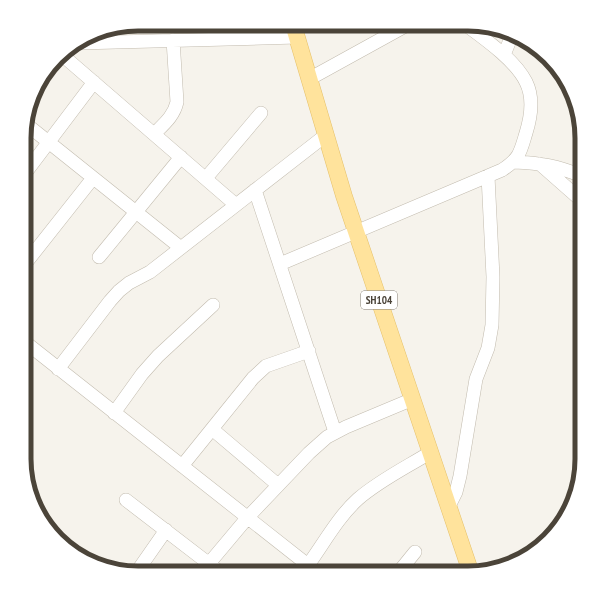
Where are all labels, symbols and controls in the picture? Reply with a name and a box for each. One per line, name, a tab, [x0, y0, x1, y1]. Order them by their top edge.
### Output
road number: SH104	[361, 291, 397, 309]

